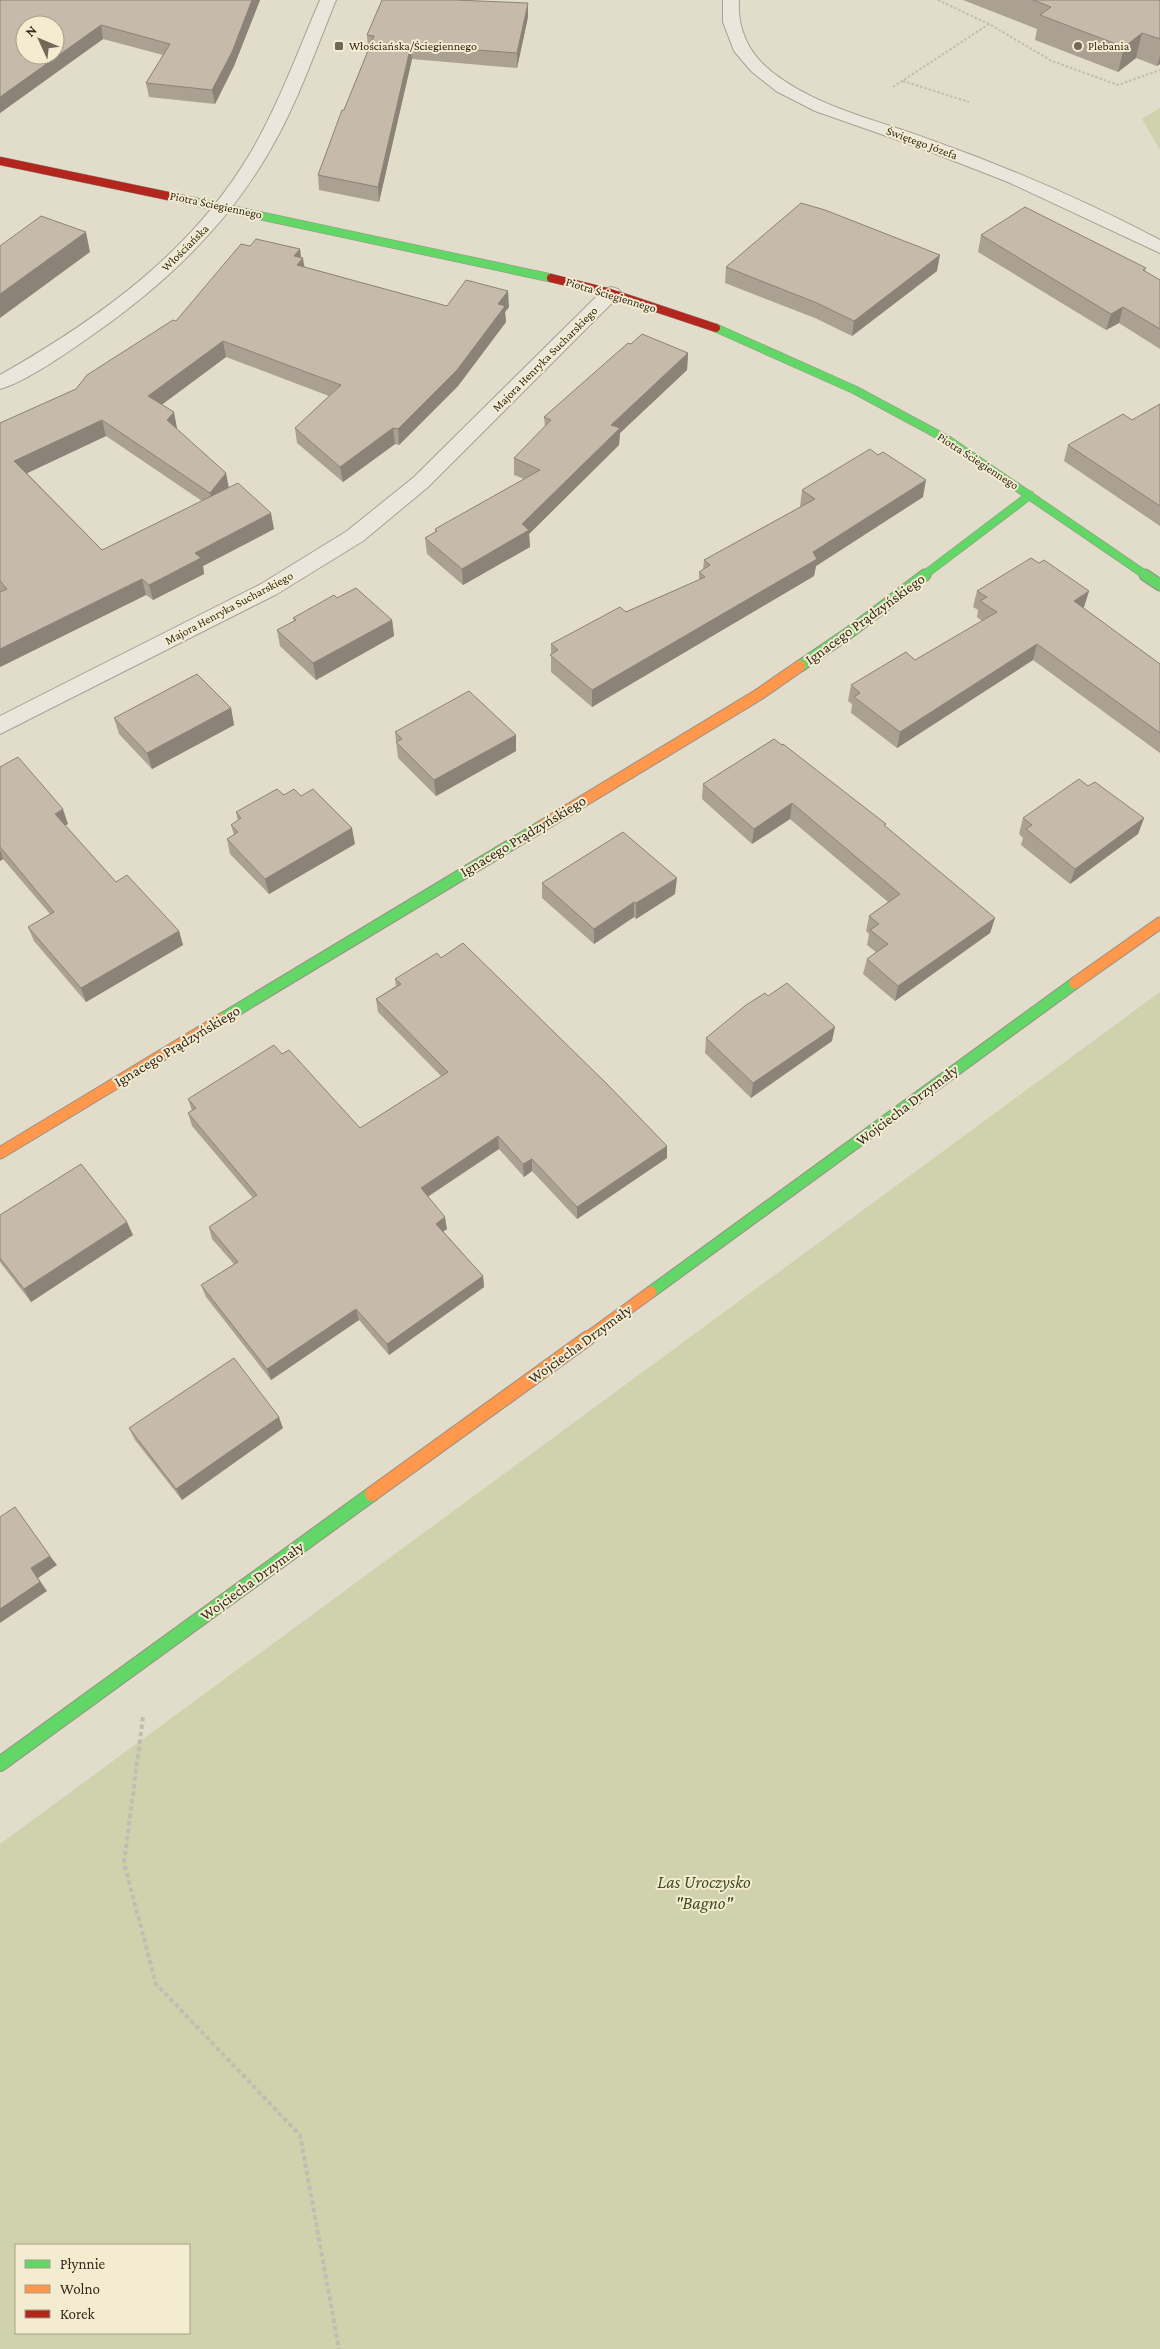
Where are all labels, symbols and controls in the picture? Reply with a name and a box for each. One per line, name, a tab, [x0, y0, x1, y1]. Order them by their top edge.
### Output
north arrow	[15, 15, 65, 65]
text: N	[22, 22, 40, 40]
place label: Włościańska/Ściegiennego	[349, 39, 477, 53]
place label: Plebania	[1088, 39, 1130, 53]
marker: Włościańska/Ściegiennego	[333, 40, 345, 52]
marker: Plebania	[1072, 40, 1084, 52]
street label: Świętego Józefa	[884, 124, 960, 163]
street label: Piotra Ściegiennego	[169, 188, 263, 222]
street label: Włościańska	[159, 221, 212, 274]
street label: Piotra Ściegiennego	[564, 275, 658, 315]
street label: Majora Henryka Sucharskiego	[490, 304, 600, 414]
street label: Piotra Ściegiennego	[935, 430, 1021, 492]
street label: Majora Henryka Sucharskiego	[163, 568, 295, 648]
street label: Ignacego Prądzyńskiego	[802, 570, 928, 669]
street label: Ignacego Prądzyńskiego	[457, 792, 589, 881]
street label: Ignacego Prądzyńskiego	[111, 1002, 243, 1091]
street label: Wojciecha Drzymały	[853, 1061, 962, 1149]
street label: Wojciecha Drzymały	[525, 1301, 635, 1388]
street label: Wojciecha Drzymały	[197, 1538, 307, 1625]
park label: Las Uroczysko "Bagno"	[657, 1872, 751, 1913]
legend	[15, 2244, 190, 2334]
text: Płynnie	[60, 2256, 106, 2273]
text: Wolno	[60, 2281, 100, 2297]
text: Korek	[60, 2306, 95, 2322]

